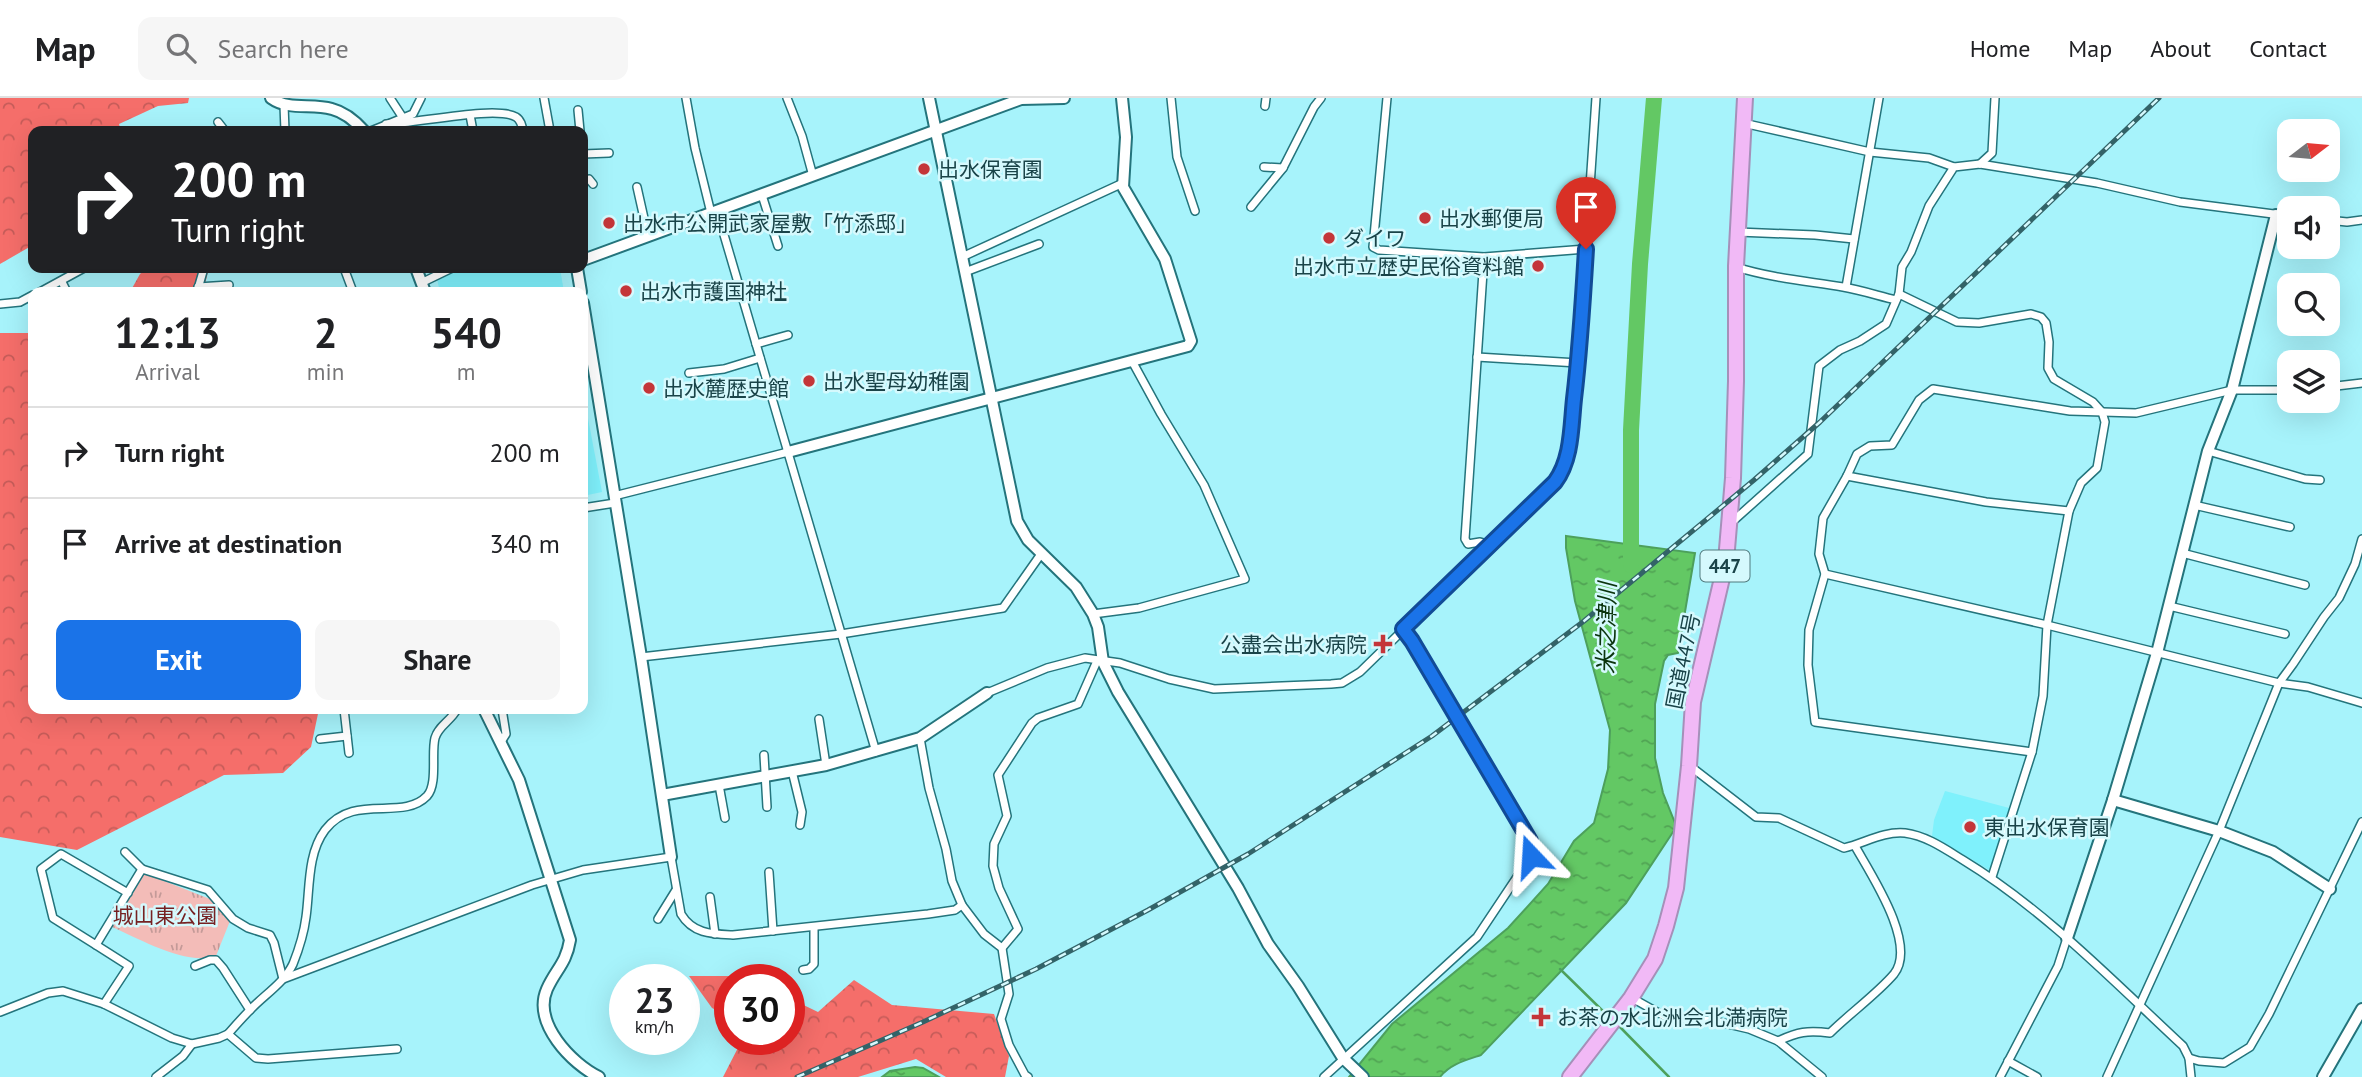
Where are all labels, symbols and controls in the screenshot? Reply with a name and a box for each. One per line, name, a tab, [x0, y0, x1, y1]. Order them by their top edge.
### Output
search box	[138, 17, 628, 80]
text: Map	[35, 27, 96, 70]
icon: search	[162, 29, 200, 67]
text: Search here	[218, 32, 349, 65]
text: Home	[1970, 33, 2030, 64]
text: Map	[2068, 33, 2112, 64]
text: About	[2150, 33, 2211, 64]
text: Contact	[2249, 33, 2327, 64]
north arrow	[2277, 119, 2340, 182]
map controls	[2277, 119, 2340, 413]
text: 200 m	[171, 147, 306, 211]
icon: right	[56, 154, 147, 245]
place label: 出水保育園	[938, 156, 1043, 183]
marker: 出水保育園	[916, 161, 932, 177]
pin	[1556, 177, 1616, 249]
icon: arrive	[1567, 188, 1605, 226]
button: sound	[2277, 196, 2340, 259]
place label: 出水郵便局	[1439, 205, 1544, 232]
text: Turn right	[171, 209, 305, 251]
place label: 出水市公開武家屋敷「竹添邸」	[623, 210, 917, 237]
marker: 出水郵便局	[1417, 210, 1433, 226]
marker: 出水市公開武家屋敷「竹添邸」	[601, 215, 617, 231]
place label: ダイワ	[1343, 225, 1406, 252]
marker: ダイワ	[1321, 230, 1337, 246]
place label: 出水市立歴史民俗資料館	[1293, 253, 1524, 280]
marker: 出水市立歴史民俗資料館	[1530, 258, 1546, 274]
button: search	[2277, 273, 2340, 336]
place label: 出水市護国神社	[640, 278, 787, 305]
marker: 出水市護国神社	[618, 283, 634, 299]
text: 12:13	[114, 305, 221, 360]
text: 2	[314, 305, 337, 360]
text: 540	[430, 305, 502, 360]
button: layers	[2277, 350, 2340, 413]
text: Arrival	[135, 357, 200, 386]
text: min	[307, 357, 344, 386]
text: m	[457, 357, 475, 386]
place label: 出水聖母幼稚園	[823, 368, 970, 395]
marker: 出水聖母幼稚園	[801, 373, 817, 389]
place label: 出水麓歴史館	[663, 375, 789, 402]
marker: 出水麓歴史館	[641, 380, 657, 396]
icon: right	[56, 434, 94, 472]
text: Turn right	[115, 436, 224, 469]
text: 200 m	[489, 436, 560, 469]
icon: arrive	[56, 525, 94, 563]
text: Arrive at destination	[115, 527, 342, 560]
text: 340 m	[489, 527, 560, 560]
road number: 447	[1700, 551, 1750, 582]
water label: 米之津川	[1591, 579, 1621, 674]
street label: 国道447号	[1660, 611, 1706, 711]
button: Exit	[56, 620, 301, 700]
button: Share	[315, 620, 560, 700]
place label: 公盡会出水病院	[1220, 631, 1367, 658]
marker: 公盡会出水病院	[1373, 634, 1393, 654]
place label: 東出水保育園	[1984, 814, 2110, 841]
position arrow	[1494, 819, 1568, 893]
marker: 東出水保育園	[1962, 819, 1978, 835]
park label: 城山東公園	[113, 902, 218, 929]
speed limit sign: 30	[714, 964, 805, 1055]
text: 23	[635, 977, 674, 1023]
place label: お茶の水北洲会北満病院	[1557, 1004, 1788, 1031]
marker: お茶の水北洲会北満病院	[1531, 1007, 1551, 1027]
text: km/h	[635, 1015, 674, 1038]

